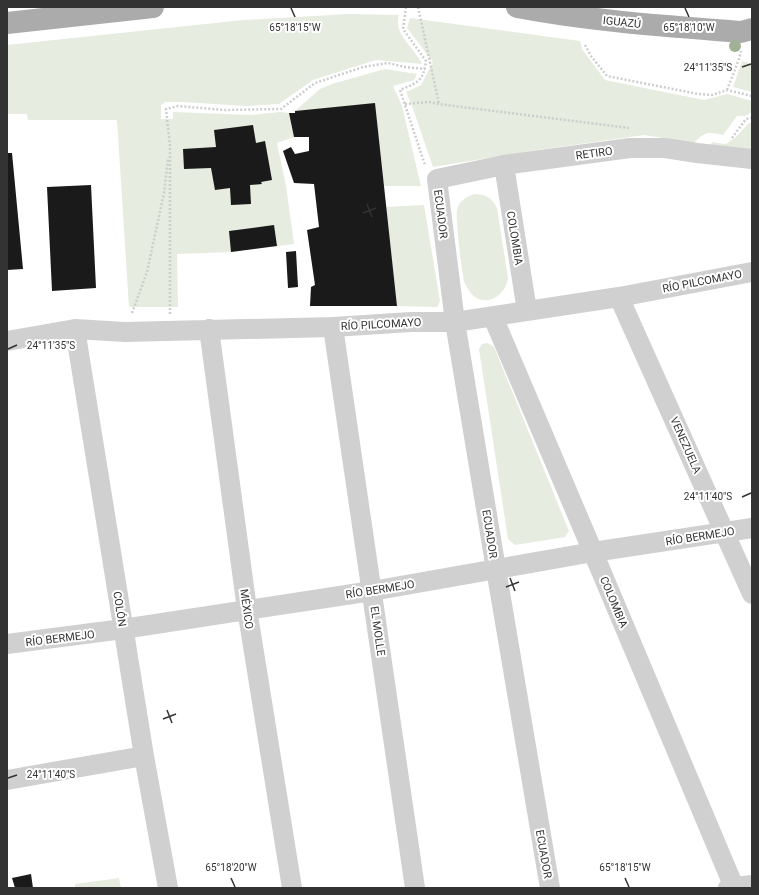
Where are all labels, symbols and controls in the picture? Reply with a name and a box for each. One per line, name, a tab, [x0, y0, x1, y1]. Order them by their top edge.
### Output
street label: IGUAZÚ	[602, 14, 642, 31]
text: 65°18'15"W	[269, 22, 321, 33]
text: 65°18'10"W	[663, 22, 715, 33]
text: 24°11'35"S	[684, 62, 732, 73]
street label: RETIRO	[575, 144, 613, 163]
street label: ECUADOR	[431, 189, 450, 239]
street label: COLOMBIA	[504, 210, 525, 267]
street label: RÍO PILCOMAYO	[661, 267, 743, 296]
street label: RÍO PILCOMAYO	[340, 316, 422, 333]
text: 24°11'35"S	[27, 340, 75, 351]
street label: VENEZUELA	[667, 415, 704, 476]
text: 24°11'40"S	[684, 491, 732, 502]
street label: ECUADOR	[479, 509, 500, 560]
street label: RÍO BERMEJO	[665, 525, 735, 548]
street label: COLOMBIA	[597, 575, 631, 631]
street label: RÍO BERMEJO	[345, 578, 415, 601]
street label: MÉXICO	[237, 588, 256, 630]
street label: COLÓN	[110, 590, 129, 628]
street label: EL MOLLE	[368, 605, 387, 657]
street label: RÍO BERMEJO	[25, 628, 95, 649]
text: 24°11'40"S	[27, 769, 75, 780]
street label: ECUADOR	[533, 829, 554, 880]
text: 65°18'20"W	[205, 862, 257, 873]
text: 65°18'15"W	[599, 862, 651, 873]

